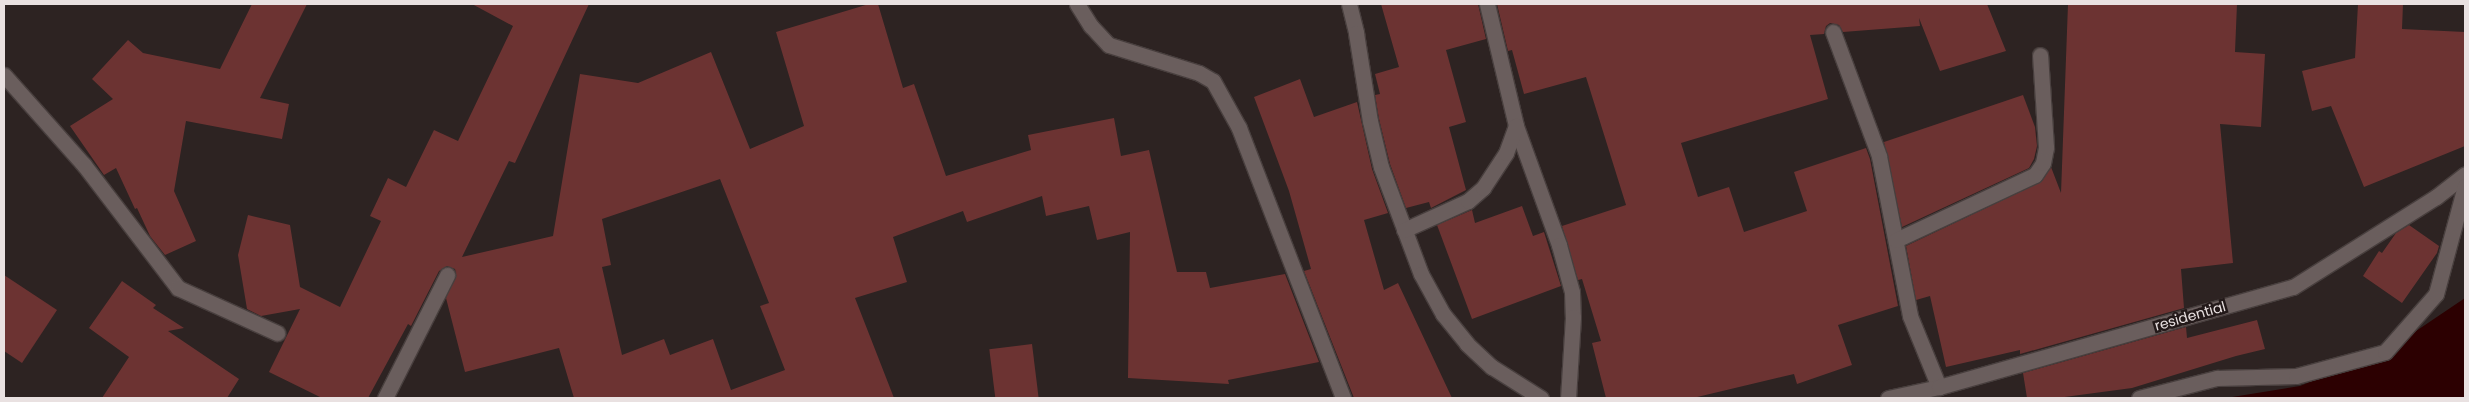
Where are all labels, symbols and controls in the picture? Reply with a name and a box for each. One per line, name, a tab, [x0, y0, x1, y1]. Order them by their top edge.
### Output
street label: residential	[2152, 298, 2228, 334]

